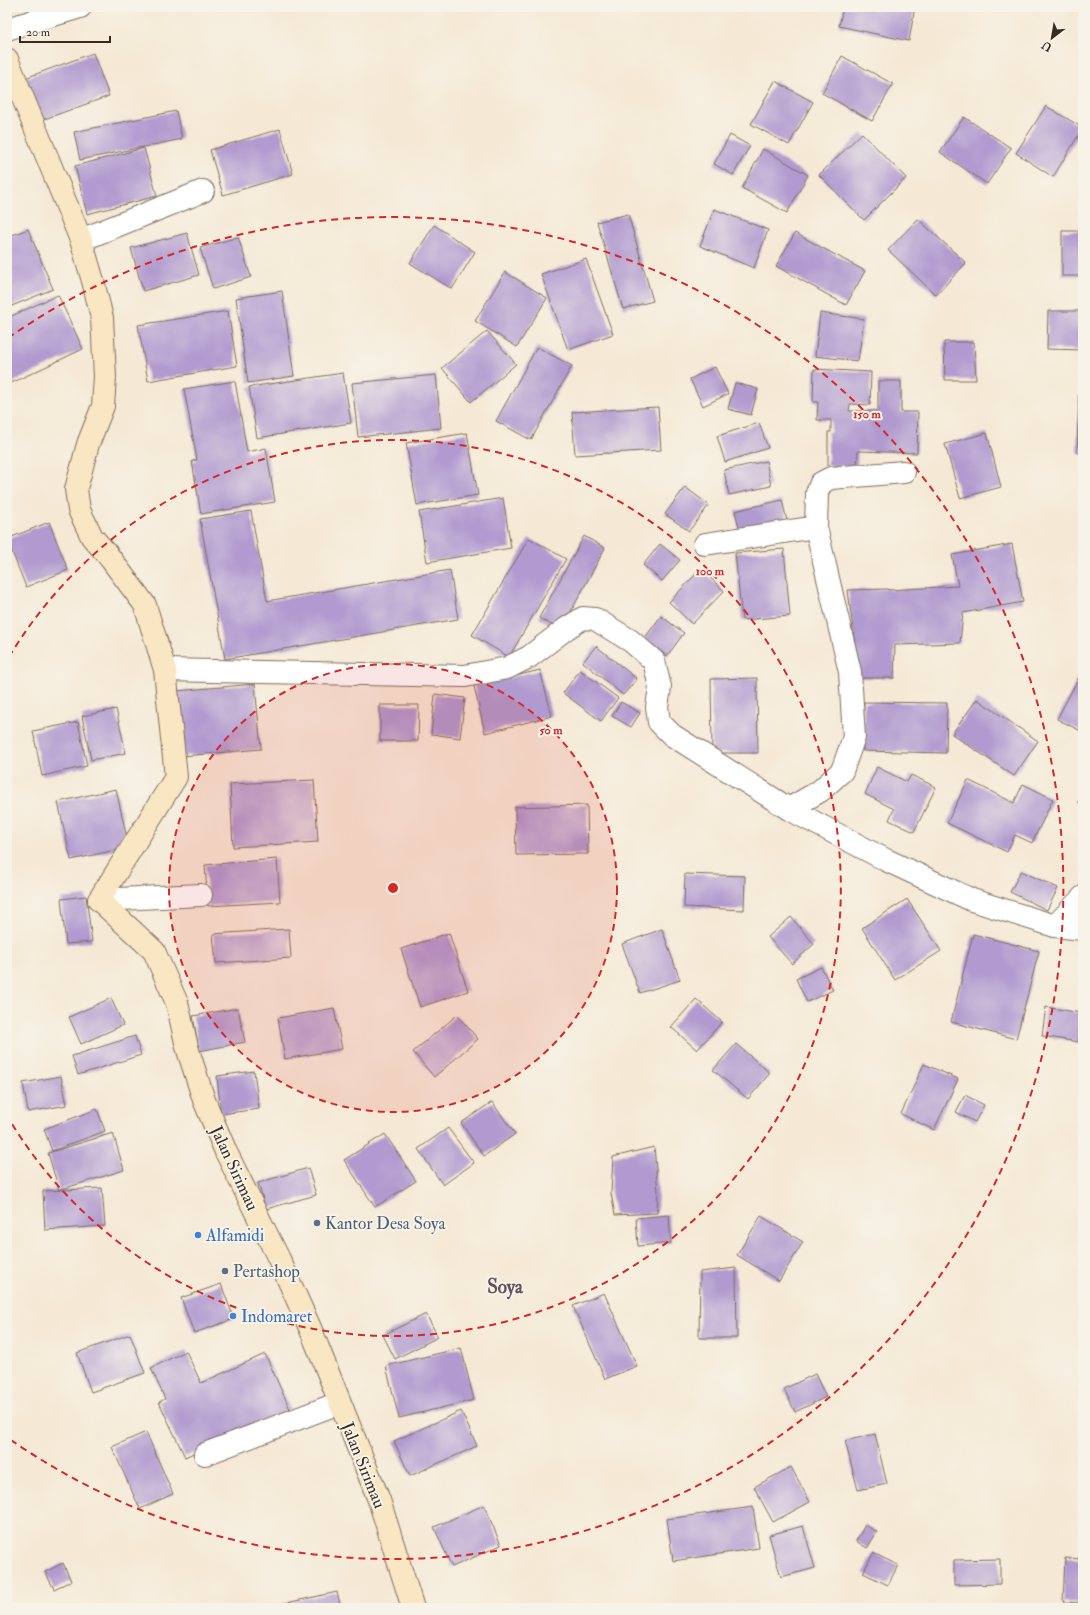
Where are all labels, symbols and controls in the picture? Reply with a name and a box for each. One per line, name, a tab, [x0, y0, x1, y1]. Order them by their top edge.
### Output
scale bar	[20, 18, 110, 44]
north arrow	[1032, 18, 1072, 58]
text: 20 m	[26, 25, 51, 40]
text: U	[1039, 38, 1054, 54]
text: 150 m	[853, 407, 881, 422]
text: 100 m	[696, 564, 725, 579]
text: 50 m	[539, 723, 563, 738]
centre of rings	[386, 881, 400, 895]
street label: Jalan Sirimau	[204, 1122, 263, 1214]
place label: Kantor Desa Soya	[325, 1213, 446, 1235]
marker: Kantor Desa Soya	[312, 1218, 322, 1228]
place label: Alfamidi	[205, 1225, 265, 1246]
marker: Alfamidi	[193, 1230, 203, 1240]
place label: Pertashop	[233, 1261, 300, 1283]
marker: Pertashop	[220, 1266, 230, 1276]
district label: Soya	[487, 1275, 524, 1300]
place label: Indomaret	[241, 1306, 313, 1327]
marker: Indomaret	[228, 1311, 238, 1321]
street label: Jalan Sirimau	[335, 1418, 390, 1512]

